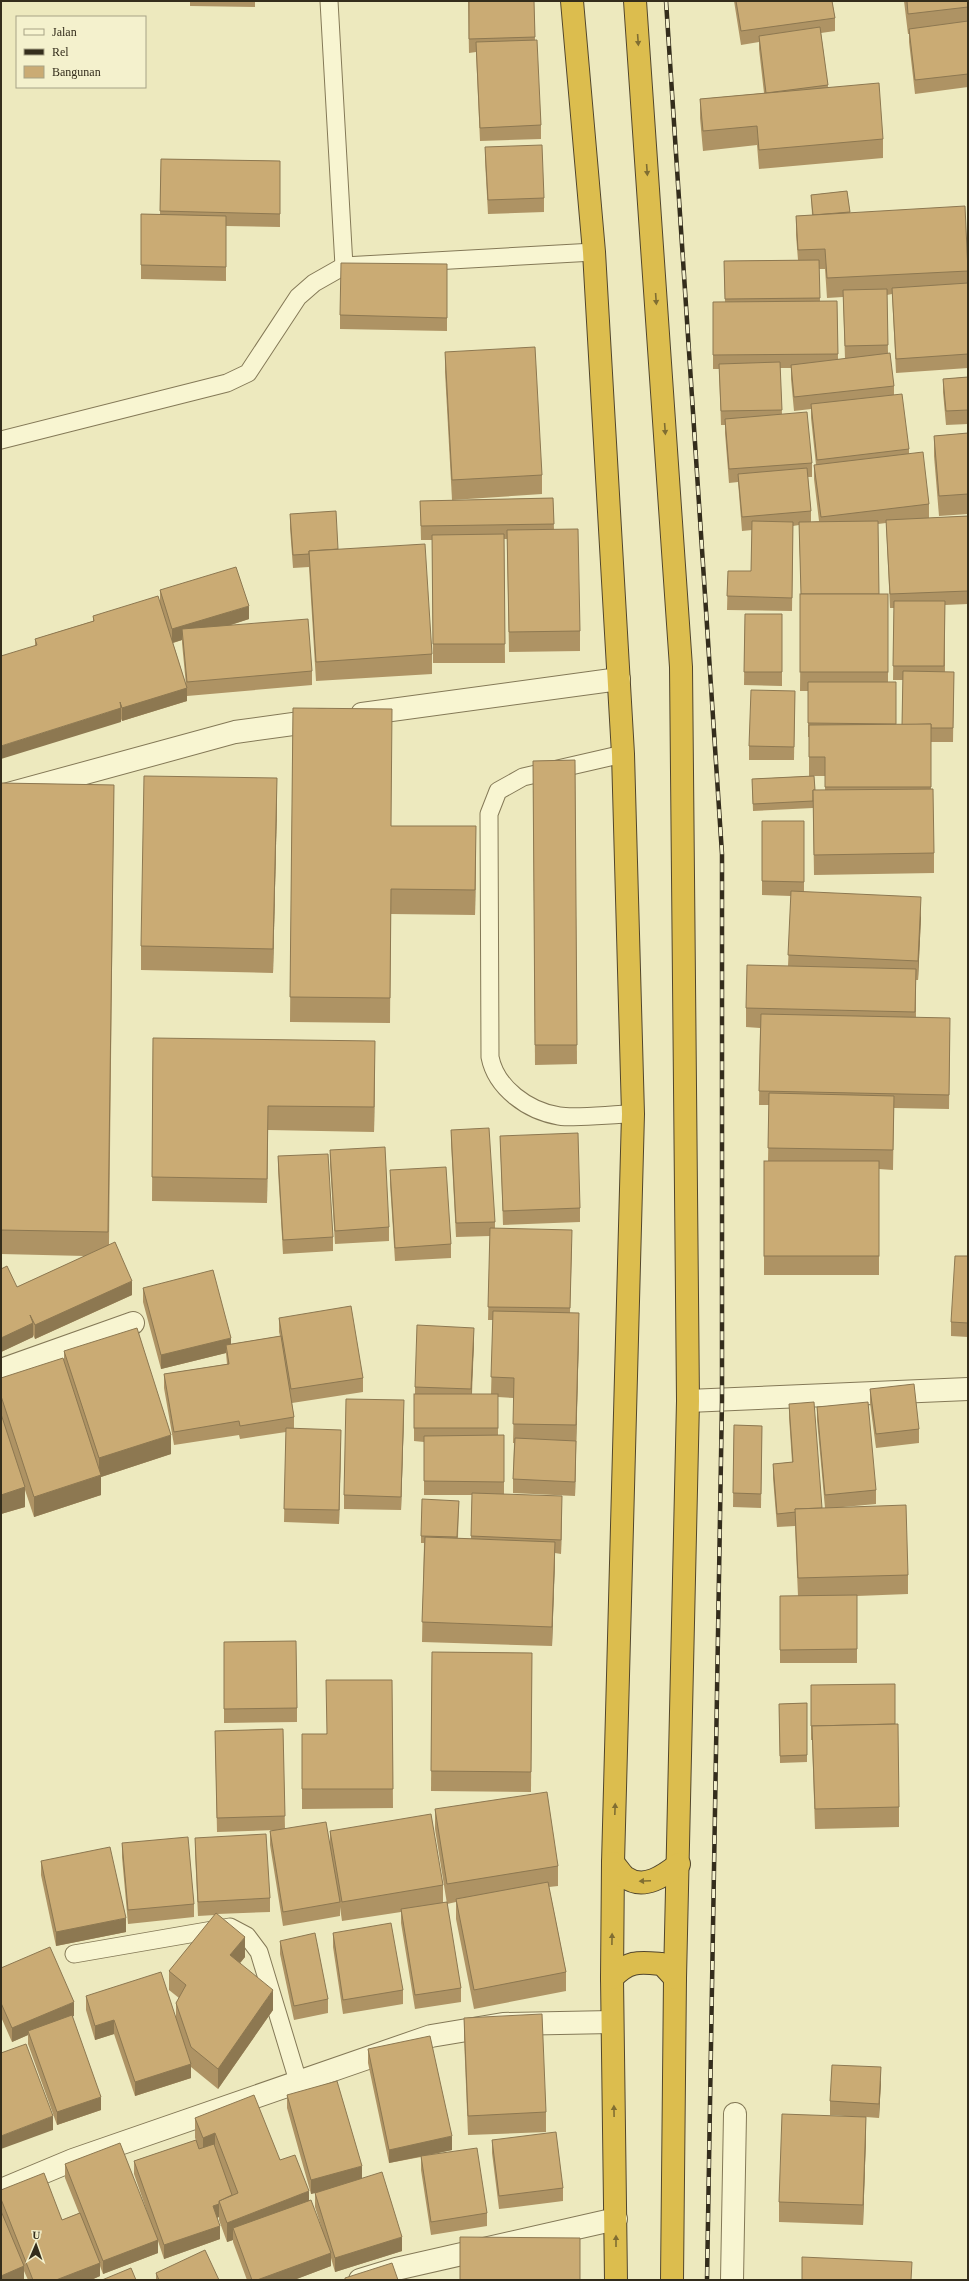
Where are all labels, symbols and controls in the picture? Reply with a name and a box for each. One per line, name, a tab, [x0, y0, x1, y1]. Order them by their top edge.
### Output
legend	[16, 16, 146, 88]
text: Jalan	[52, 25, 77, 39]
one-way arrow	[635, 34, 641, 47]
text: Rel	[52, 45, 69, 59]
text: Bangunan	[52, 65, 101, 79]
one-way arrow	[643, 164, 650, 176]
one-way arrow	[652, 293, 659, 305]
one-way arrow	[661, 423, 668, 435]
one-way arrow	[612, 1802, 618, 1815]
one-way arrow	[639, 1878, 651, 1885]
one-way arrow	[609, 1932, 615, 1945]
one-way arrow	[611, 2104, 617, 2117]
north arrow	[16, 2225, 56, 2265]
text: U	[32, 2229, 41, 2241]
one-way arrow	[613, 2234, 619, 2247]

